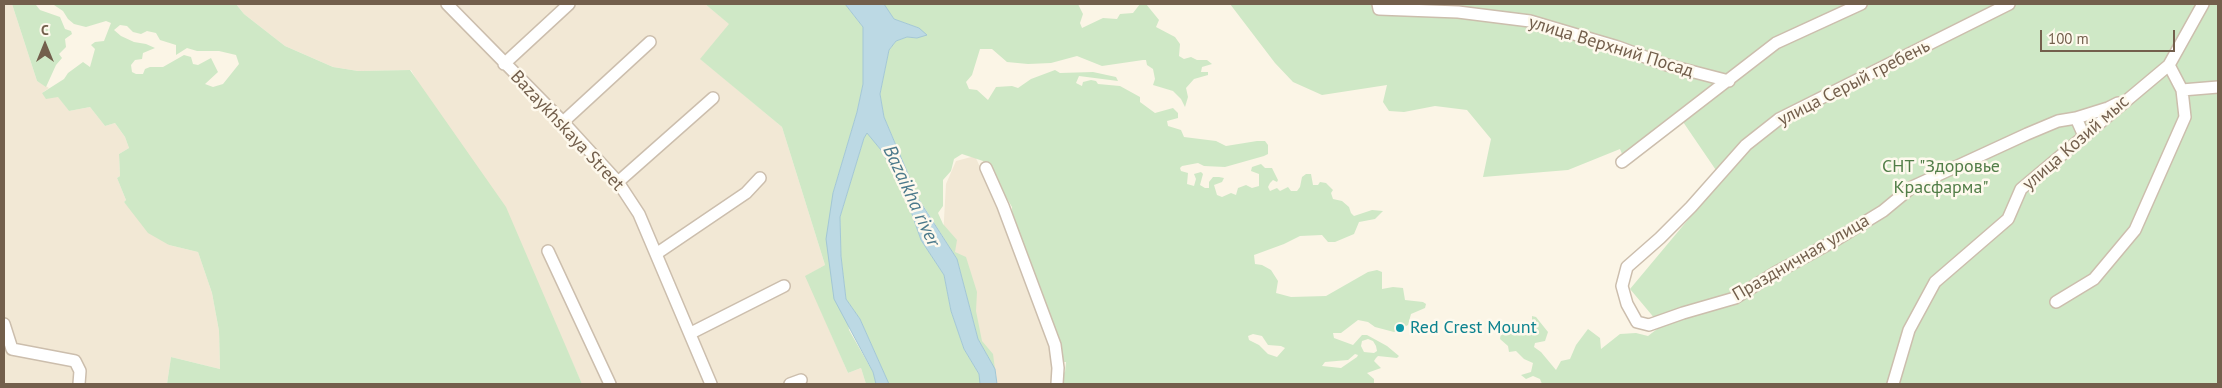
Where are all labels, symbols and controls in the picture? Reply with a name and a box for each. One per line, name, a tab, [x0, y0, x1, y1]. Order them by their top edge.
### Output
street label: улица Верхний Посад	[1526, 12, 1696, 82]
north arrow	[20, 20, 70, 70]
scale bar	[2042, 20, 2177, 52]
text: С	[41, 21, 49, 39]
text: 100 m	[2048, 29, 2089, 48]
street label: улица Серый гребень	[1774, 35, 1934, 131]
street label: Bazaykhskaya Street	[506, 66, 628, 196]
street label: улица Козий мыс	[2018, 91, 2134, 195]
water label: Bazaikha river	[878, 142, 944, 250]
park label: СНТ "Здоровье Красфарма"	[1882, 156, 2000, 198]
street label: Праздничная улица	[1729, 210, 1873, 306]
place label: Red Crest Mount	[1410, 317, 1537, 339]
marker: Red Crest Mount	[1394, 322, 1406, 334]

